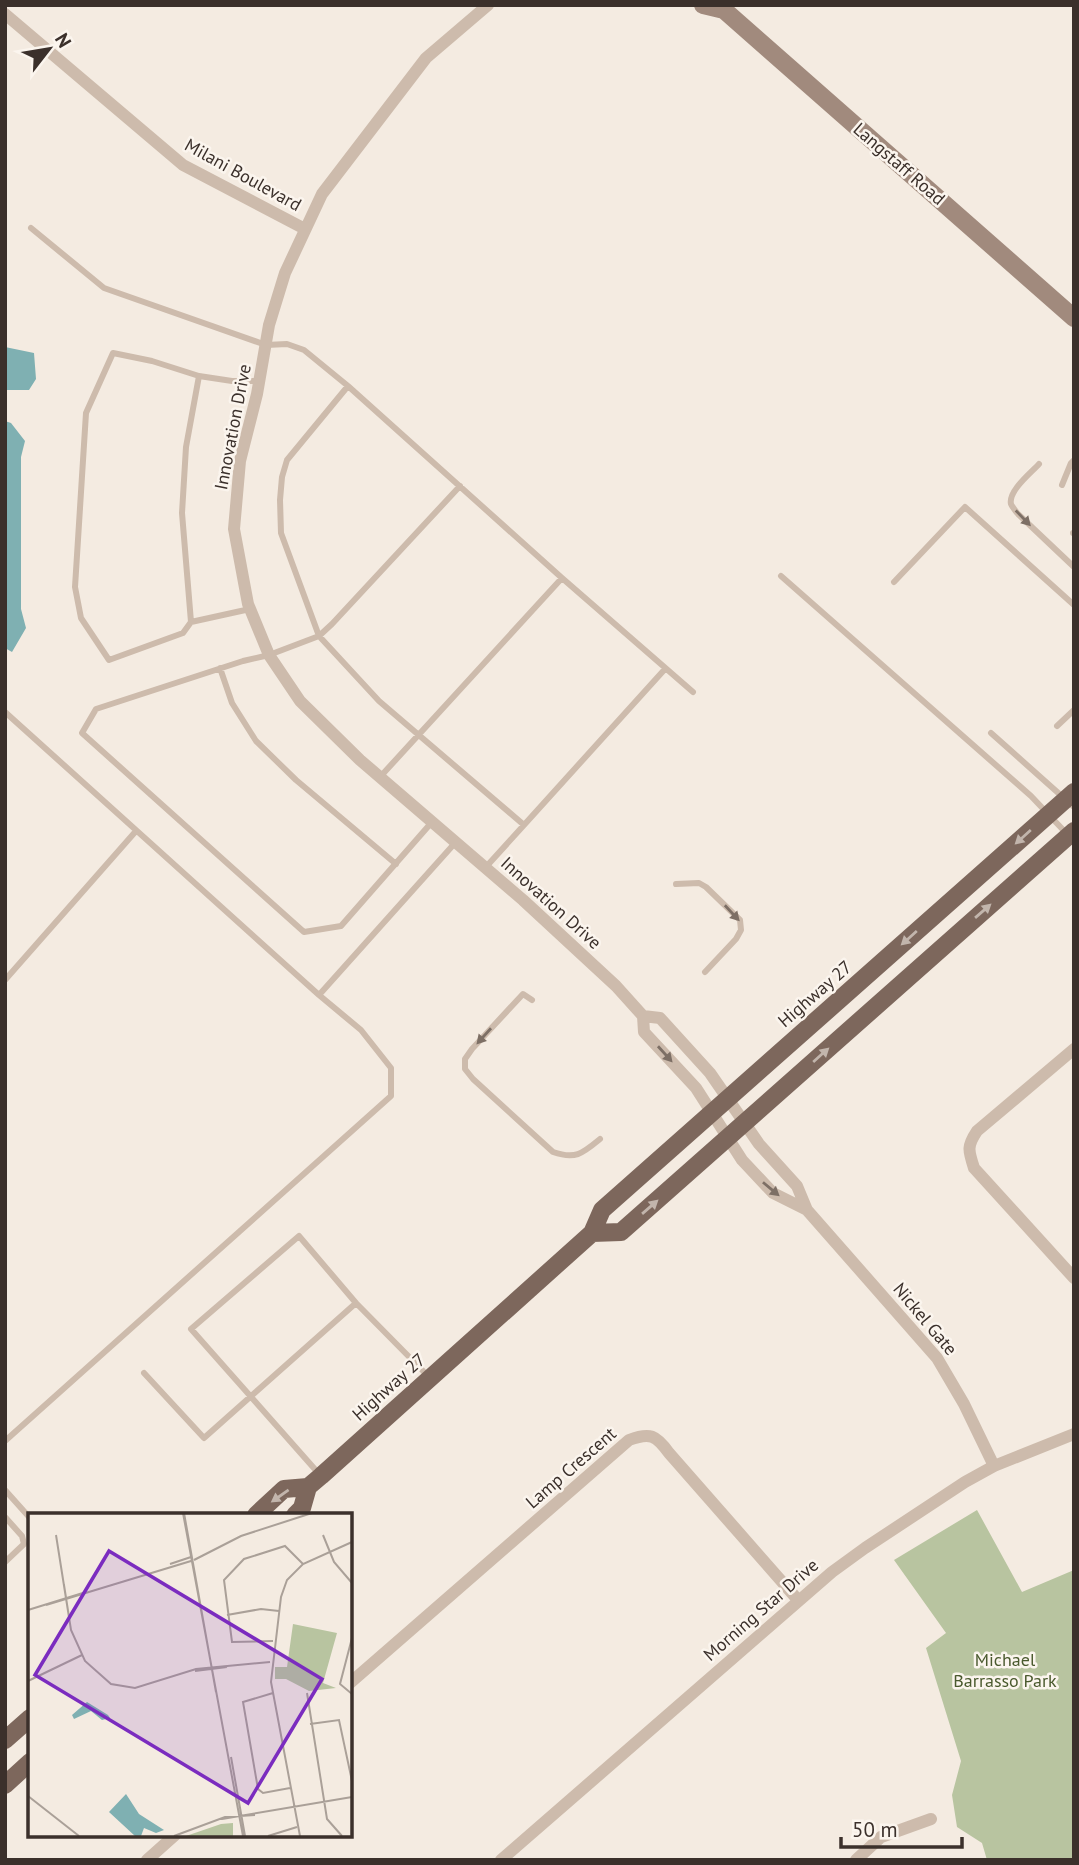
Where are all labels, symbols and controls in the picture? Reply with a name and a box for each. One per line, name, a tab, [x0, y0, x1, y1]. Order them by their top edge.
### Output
north arrow	[14, 14, 84, 84]
text: N	[50, 29, 77, 52]
street label: Langstaff Road	[849, 117, 950, 210]
street label: Milani Boulevard	[181, 133, 306, 216]
street label: Innovation Drive	[209, 362, 256, 492]
one-way arrow	[1014, 509, 1031, 525]
one-way arrow	[1014, 829, 1032, 845]
street label: Innovation Drive	[496, 851, 606, 954]
one-way arrow	[974, 903, 992, 919]
one-way arrow	[724, 904, 740, 922]
one-way arrow	[900, 930, 918, 946]
street label: Highway 27	[773, 955, 856, 1032]
one-way arrow	[476, 1027, 492, 1045]
one-way arrow	[656, 1045, 672, 1062]
one-way arrow	[812, 1047, 829, 1063]
one-way arrow	[762, 1182, 780, 1197]
one-way arrow	[641, 1199, 659, 1215]
street label: Nickel Gate	[888, 1278, 962, 1360]
street label: Highway 27	[347, 1348, 430, 1426]
street label: Lamp Crescent	[521, 1422, 621, 1513]
one-way arrow	[270, 1488, 289, 1502]
inset map	[28, 1513, 352, 1837]
street label: Morning Star Drive	[698, 1553, 823, 1666]
park label: Michael Barrasso Park	[953, 1648, 1057, 1692]
scale bar	[841, 1806, 962, 1850]
text: 50 m	[852, 1816, 898, 1843]

